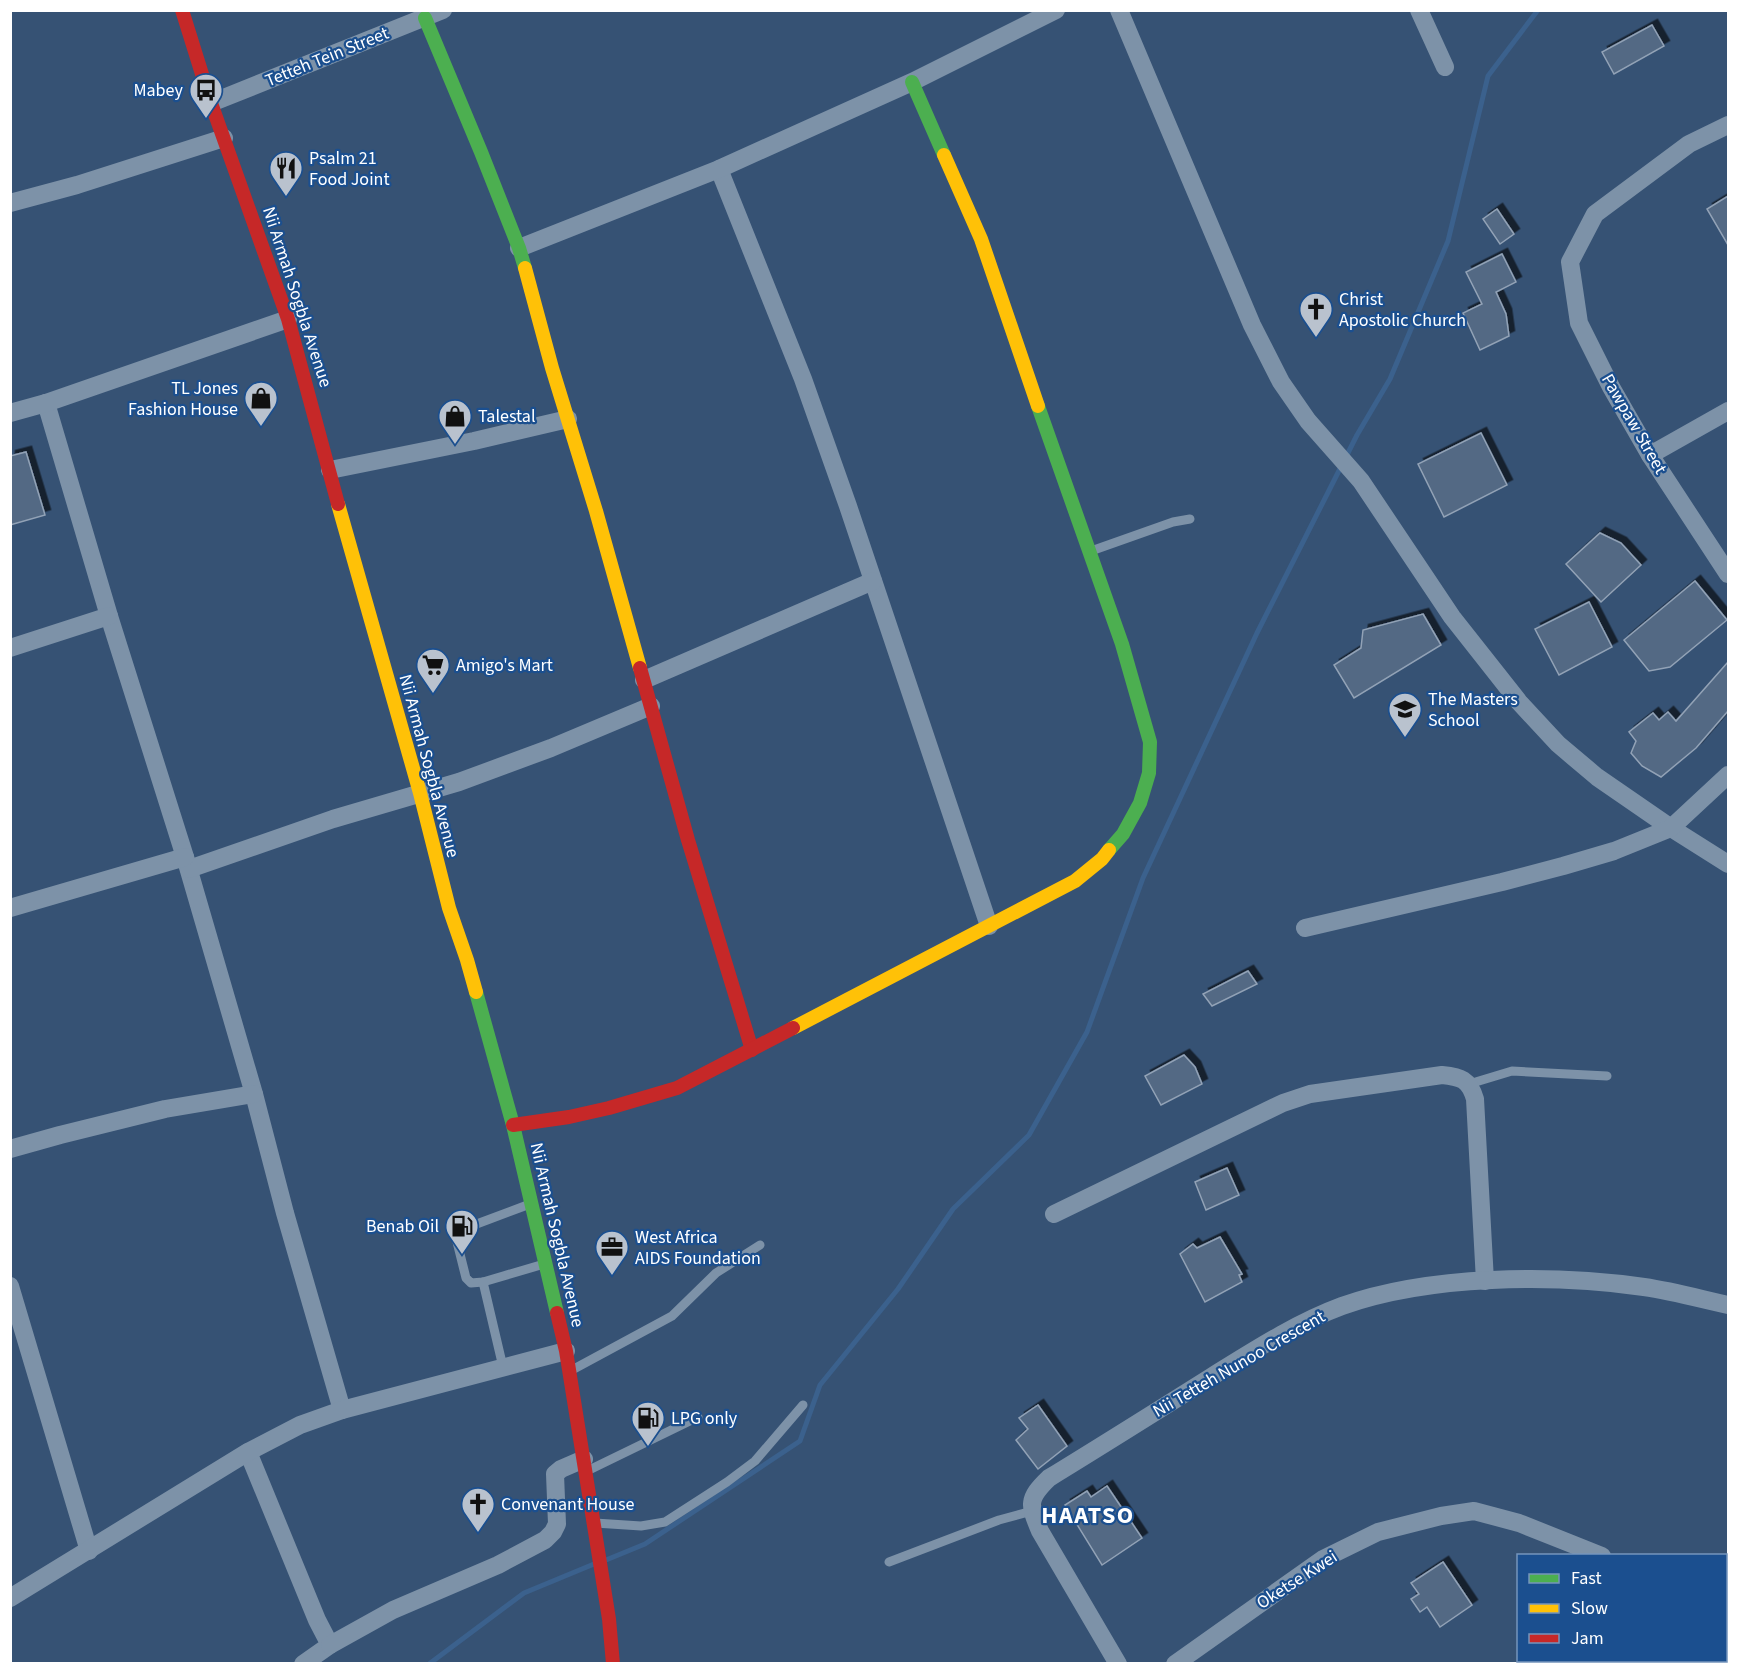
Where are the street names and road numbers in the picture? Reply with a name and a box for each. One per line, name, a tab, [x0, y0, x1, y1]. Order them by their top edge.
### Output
street label: Tetteh Tein Street	[261, 21, 393, 93]
street label: Nii Armah Sogbla Avenue	[256, 203, 338, 391]
street label: Pawpaw Street	[1595, 369, 1673, 479]
street label: Nii Armah Sogbla Avenue	[393, 672, 466, 860]
street label: Nii Armah Sogbla Avenue	[524, 1140, 590, 1330]
street label: Nii Tetteh Nunoo Crescent	[1148, 1304, 1330, 1424]
street label: Oketse Kwei	[1252, 1545, 1342, 1615]

